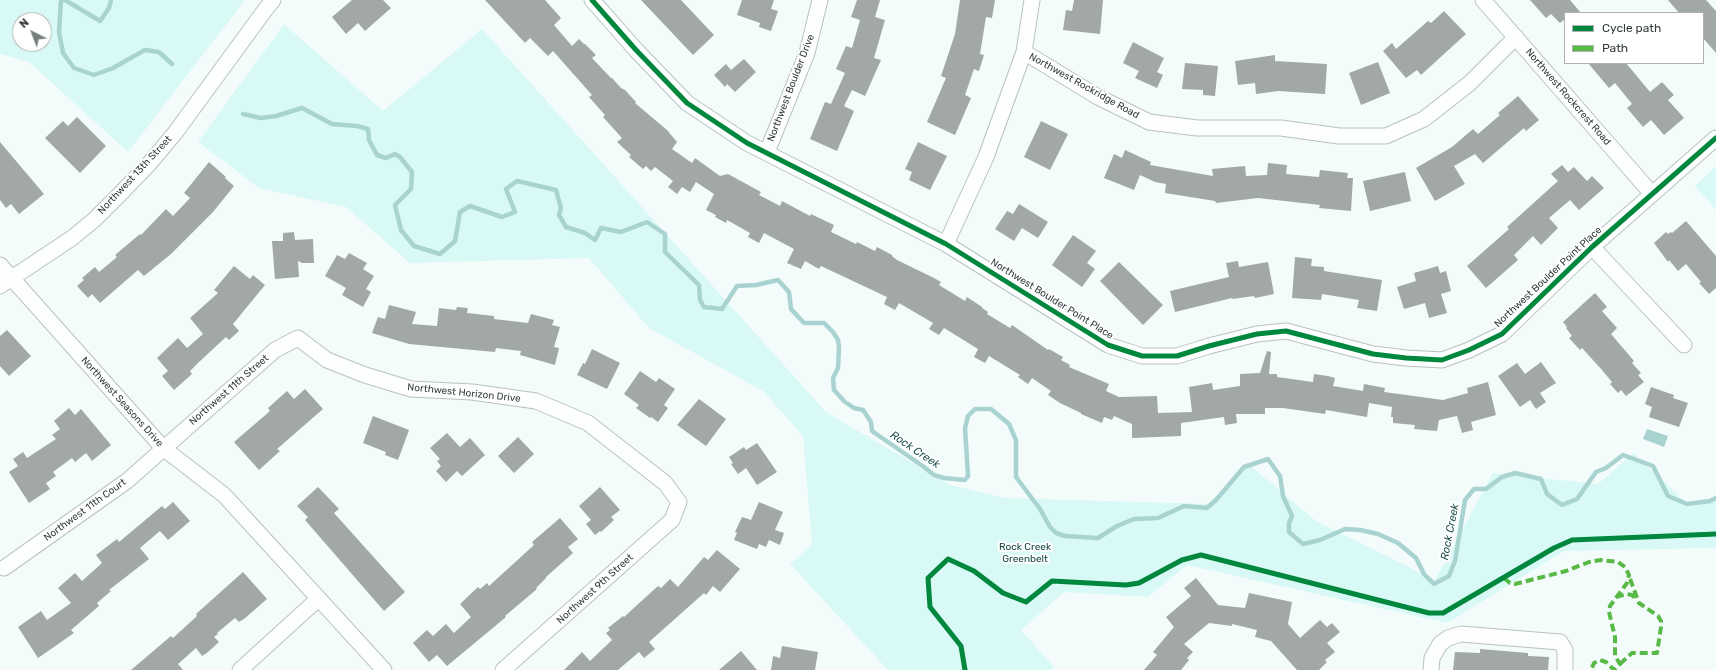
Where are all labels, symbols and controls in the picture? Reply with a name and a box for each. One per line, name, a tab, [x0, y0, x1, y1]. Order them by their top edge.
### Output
north arrow	[12, 12, 52, 52]
legend	[1564, 12, 1704, 64]
text: N	[17, 16, 32, 31]
text: Cycle path	[1602, 21, 1661, 35]
street label: Northwest Boulder Drive	[765, 33, 817, 143]
text: Path	[1602, 41, 1628, 55]
street label: Northwest Rockcrest Road	[1523, 46, 1613, 148]
street label: Northwest Rockridge Road	[1027, 51, 1141, 121]
street label: Northwest 13th Street	[95, 133, 175, 217]
street label: Northwest Boulder Point Place	[1492, 224, 1604, 330]
street label: Northwest Boulder Point Place	[988, 256, 1116, 342]
street label: Northwest 11th Street	[187, 352, 271, 428]
street label: Northwest Seasons Drive	[78, 354, 166, 450]
street label: Northwest Horizon Drive	[407, 381, 521, 405]
water label: Rock Creek	[888, 429, 942, 471]
street label: Northwest 11th Court	[42, 476, 128, 544]
water label: Rock Creek	[1438, 503, 1462, 561]
park label: Rock Creek Greenbelt	[999, 541, 1051, 564]
street label: Northwest 9th Street	[554, 552, 636, 626]

